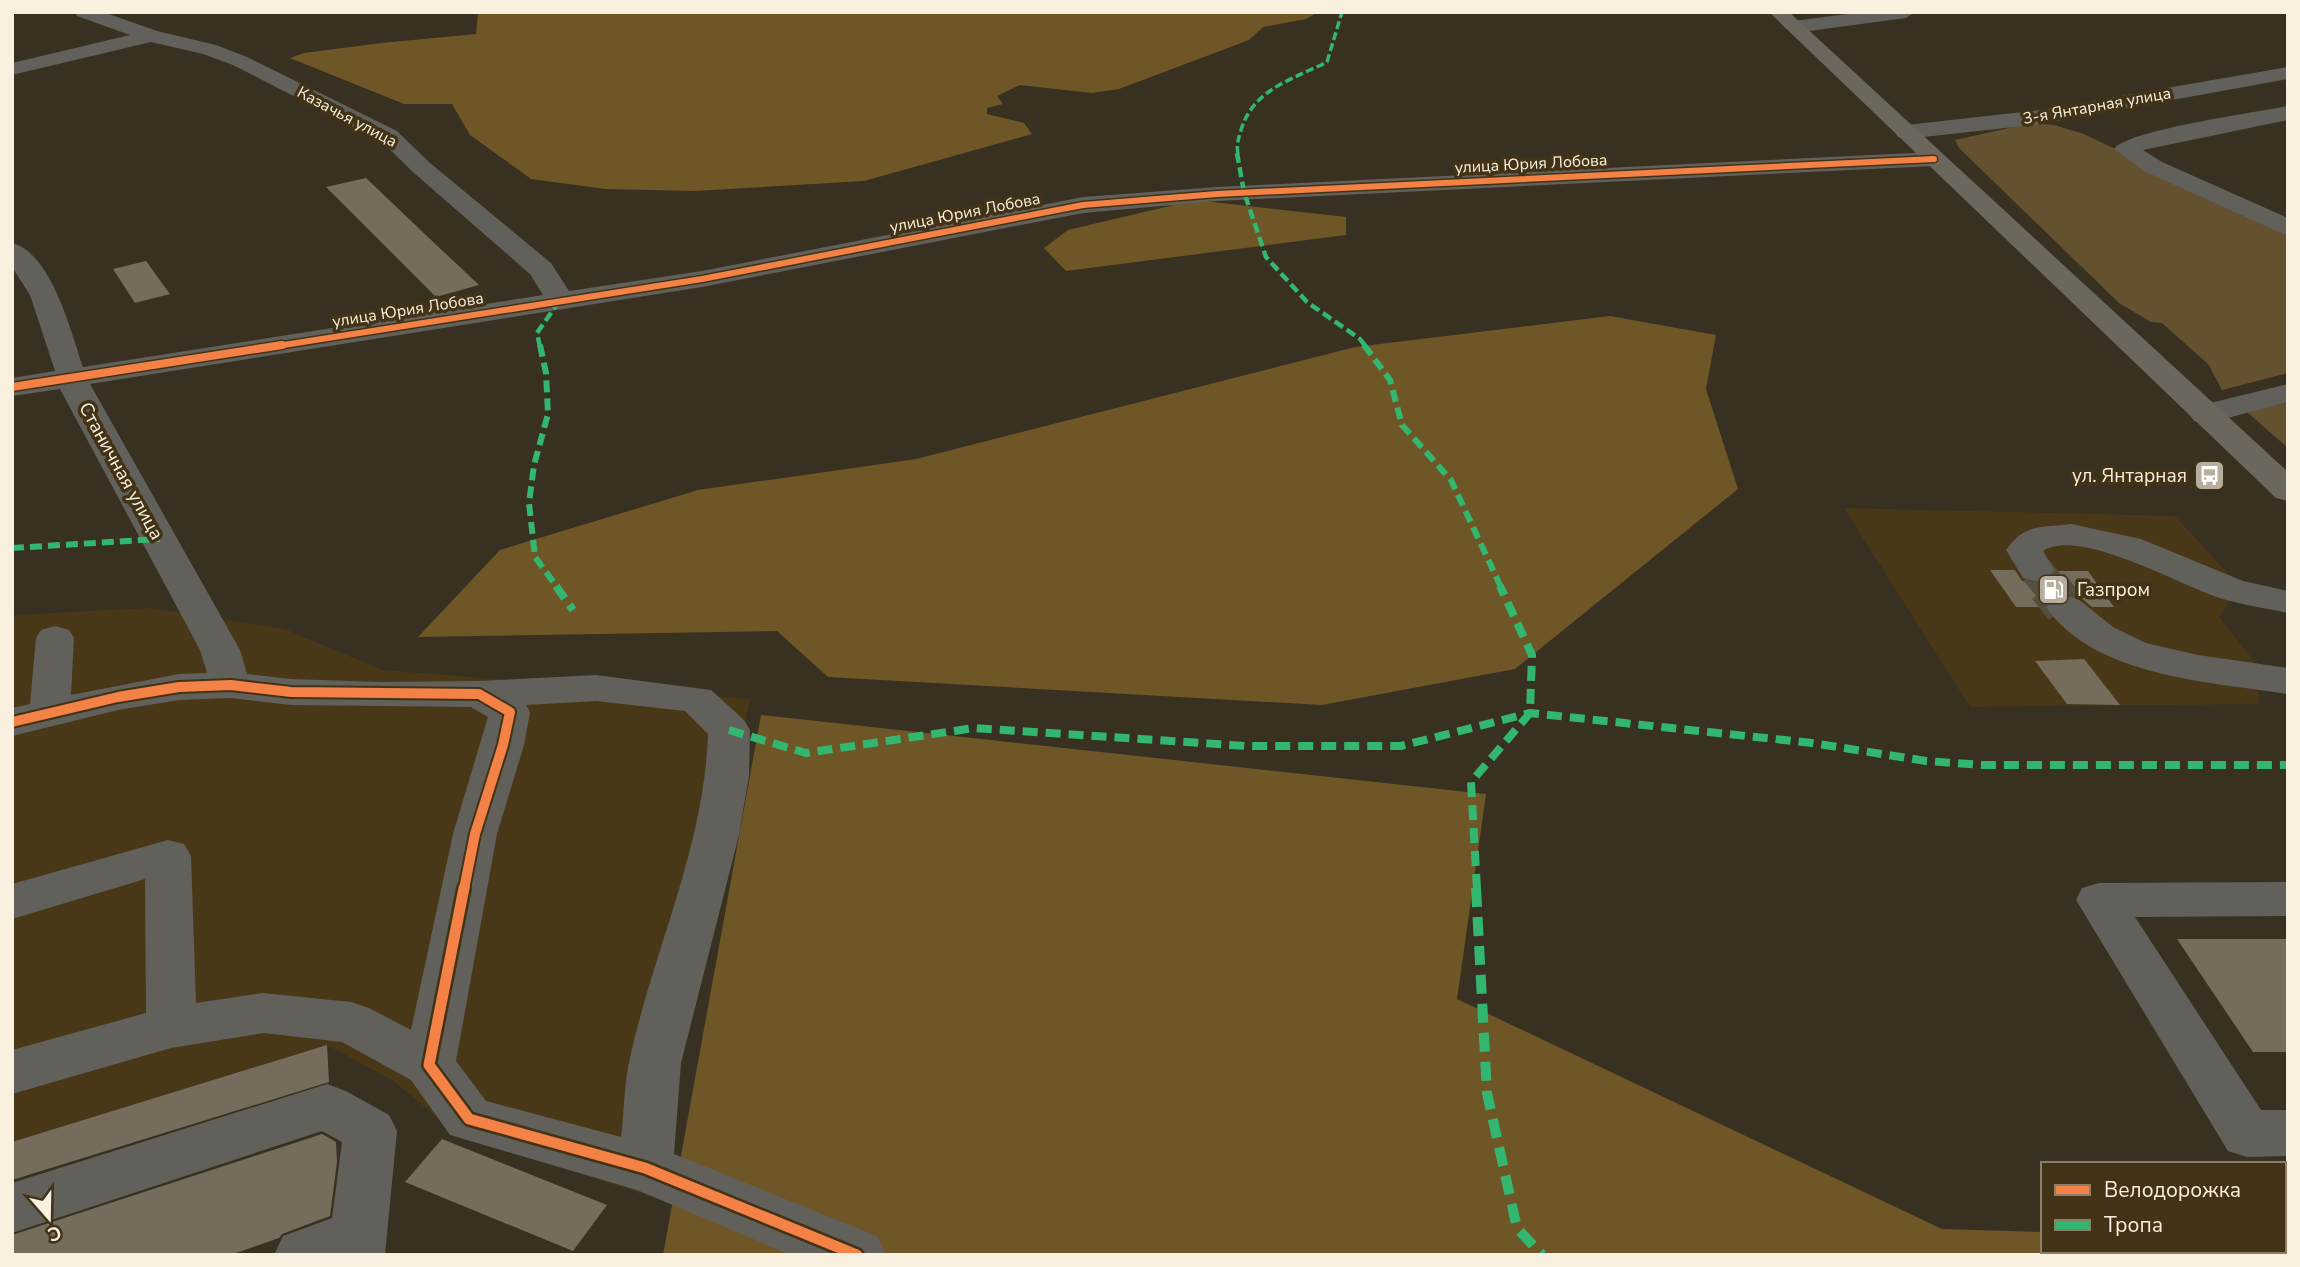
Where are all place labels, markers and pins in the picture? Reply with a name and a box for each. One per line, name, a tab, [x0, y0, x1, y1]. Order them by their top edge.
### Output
bus stop icon: ул. Янтарная	[2193, 459, 2227, 493]
place label: ул. Янтарная	[2072, 463, 2187, 489]
fuel station icon: Газпром	[2037, 573, 2071, 607]
place label: Газпром	[2077, 577, 2150, 603]

